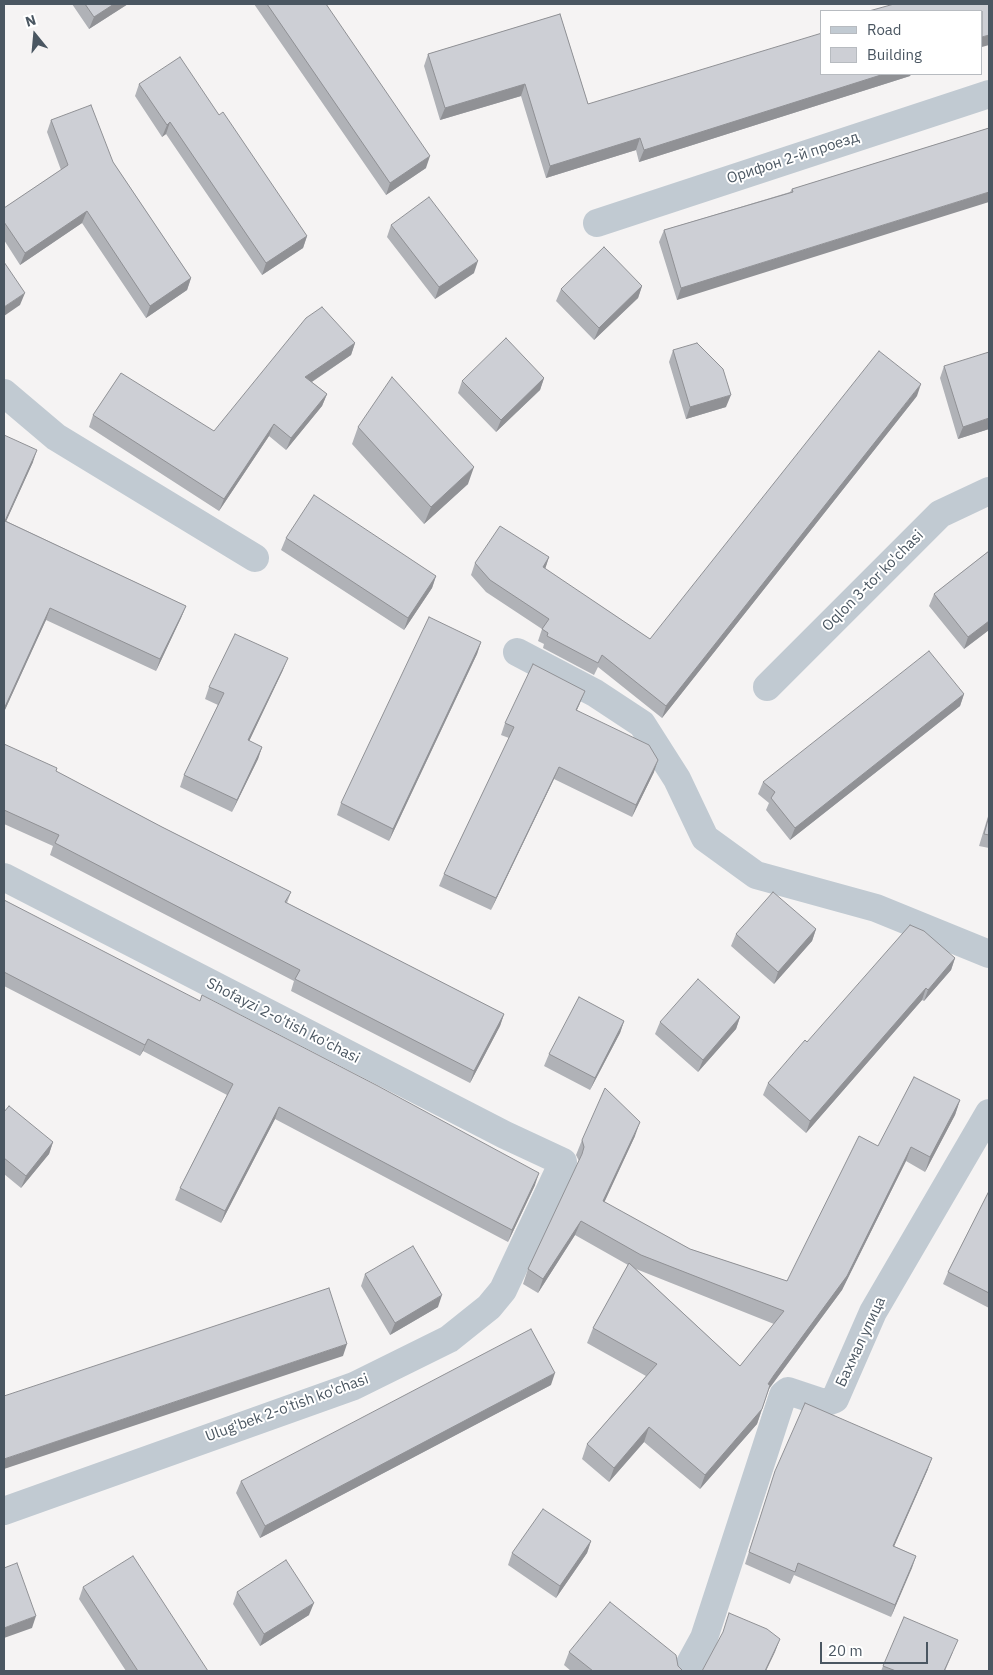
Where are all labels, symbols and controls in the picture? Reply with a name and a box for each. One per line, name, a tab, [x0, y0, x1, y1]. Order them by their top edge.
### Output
north arrow	[10, 10, 60, 60]
legend	[820, 10, 983, 75]
text: N	[23, 11, 38, 31]
text: Road	[867, 20, 902, 39]
text: Building	[867, 45, 922, 64]
street label: Орифон 2-й проезд	[725, 128, 861, 188]
street label: Oqlon 3-tor ko'chasi	[819, 527, 927, 635]
street label: Shofayzi 2-o'tish ko'chasi	[203, 974, 363, 1068]
street label: Бахмал улица	[832, 1294, 890, 1390]
street label: Ulug'bek 2-o'tish ko'chasi	[203, 1370, 371, 1446]
scale bar	[823, 1632, 930, 1664]
text: 20 m	[828, 1641, 863, 1660]

